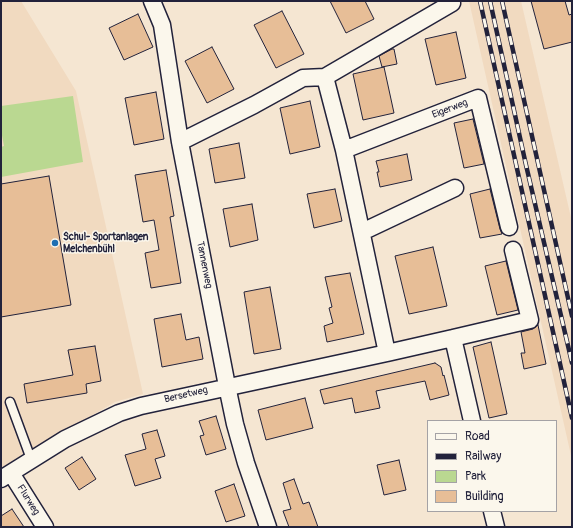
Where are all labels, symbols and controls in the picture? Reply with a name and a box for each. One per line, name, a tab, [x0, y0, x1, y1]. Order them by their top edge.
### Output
street label: Eigerweg	[430, 97, 470, 121]
place label: Schul- Sportanlagen Melchenbühl	[63, 231, 148, 254]
marker: Schul- Sportanlagen Melchenbühl	[50, 238, 60, 248]
street label: Tannenweg	[194, 240, 214, 290]
street label: Bersetweg	[163, 384, 209, 406]
legend	[427, 420, 557, 512]
text: Road	[465, 429, 490, 444]
text: Railway	[465, 449, 501, 464]
text: Park	[465, 469, 486, 484]
street label: Flurweg	[14, 483, 42, 517]
text: Building	[465, 489, 504, 504]

